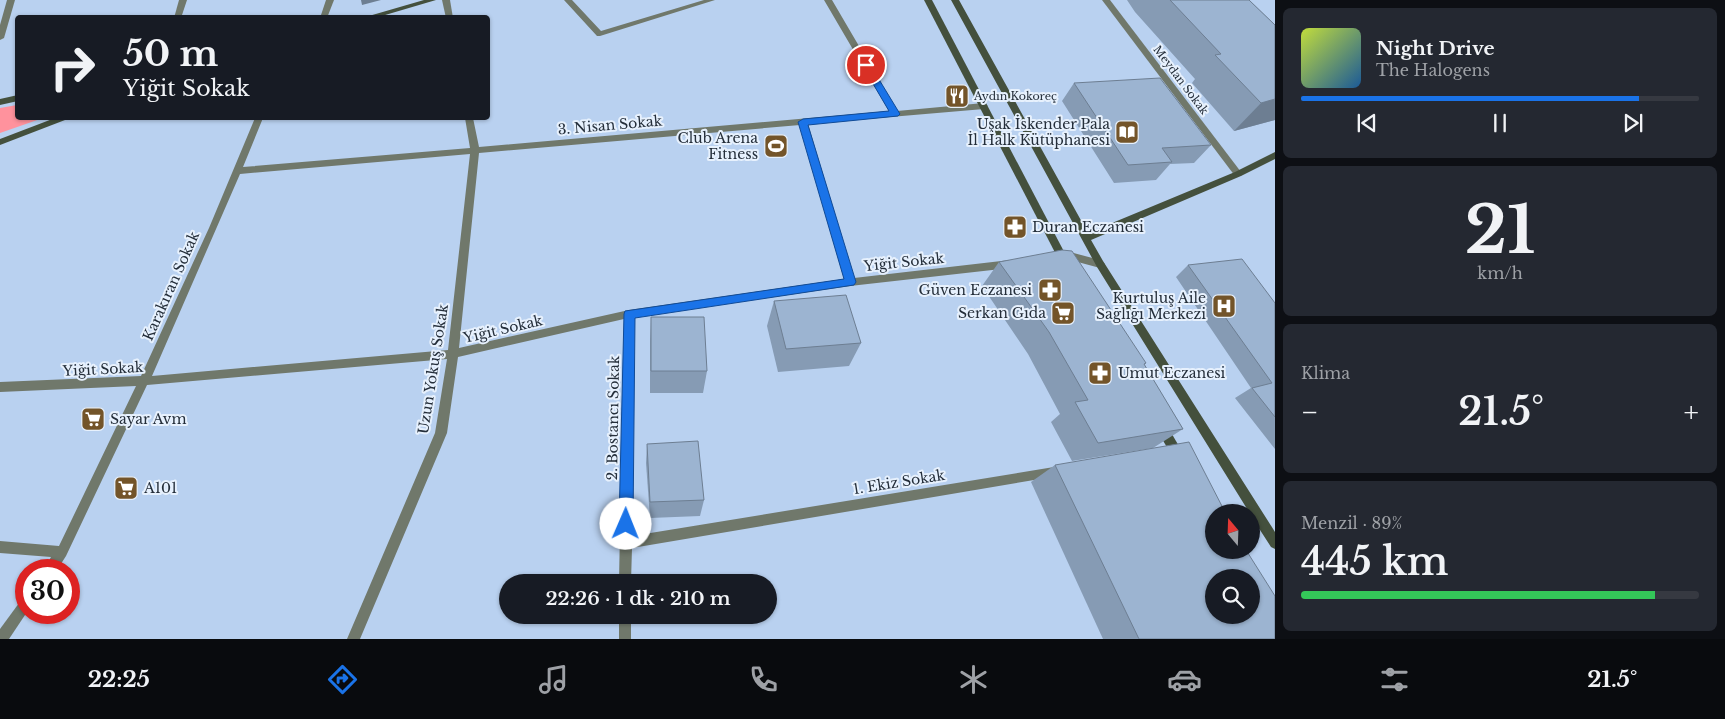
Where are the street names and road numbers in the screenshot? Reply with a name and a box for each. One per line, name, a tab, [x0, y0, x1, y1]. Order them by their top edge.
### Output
street label: Meydan Sokak	[1150, 43, 1212, 117]
street label: 3. Nisan Sokak	[557, 111, 663, 139]
street label: Karakıran Sokak	[139, 228, 203, 343]
street label: Yiğit Sokak	[862, 249, 945, 275]
street label: Uzun Yokuş Sokak	[414, 302, 452, 435]
street label: Yiğit Sokak	[461, 311, 545, 347]
street label: 2. Bostancı Sokak	[603, 355, 623, 481]
street label: Yiğit Sokak	[61, 358, 144, 380]
street label: 1. Ekiz Sokak	[852, 466, 946, 498]

